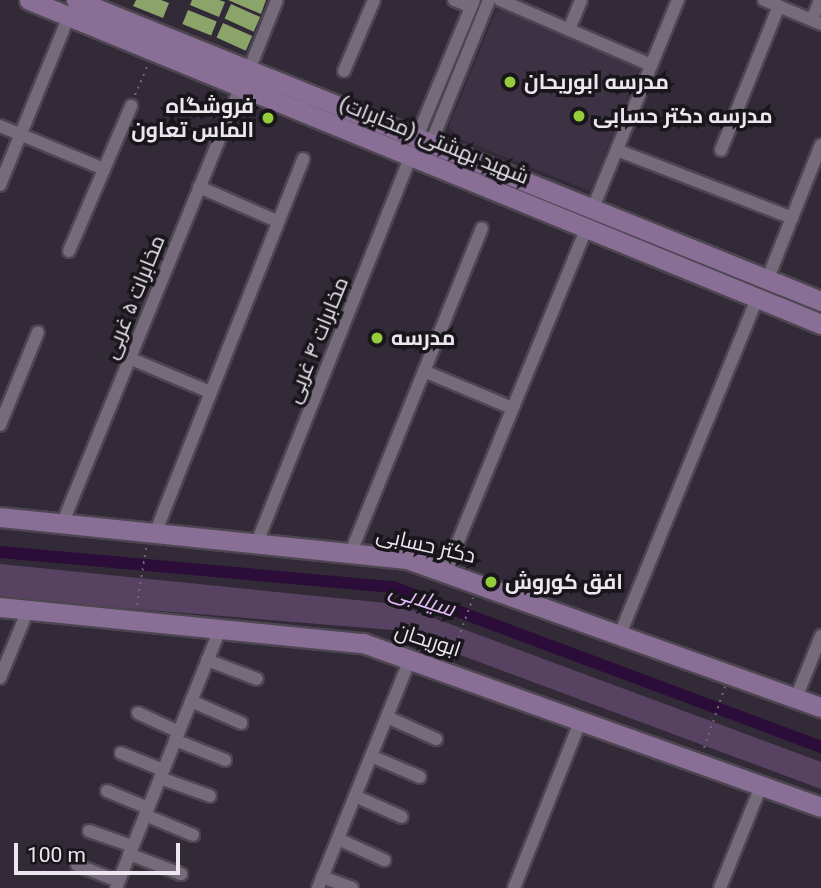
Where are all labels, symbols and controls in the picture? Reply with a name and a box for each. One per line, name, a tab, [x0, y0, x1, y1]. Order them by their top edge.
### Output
place label: مدرسه ابوریحان	[524, 69, 669, 95]
marker: مدرسه ابوریحان	[502, 74, 518, 90]
street label: شهید بهشتی (مخابرات)	[335, 90, 533, 190]
place label: فروشگاه الماس تعاون	[131, 93, 254, 143]
place label: مدرسه دکتر حسابی	[593, 103, 773, 129]
marker: مدرسه دکتر حسابی	[571, 108, 587, 124]
marker: فروشگاه الماس تعاون	[260, 110, 276, 126]
street label: مخابرات ۵ غربی	[98, 231, 170, 363]
street label: مخابرات ۴ غربی	[280, 273, 354, 407]
place label: مدرسه	[391, 325, 455, 351]
marker: مدرسه	[369, 330, 385, 346]
street label: دکتر حسابی	[374, 521, 478, 569]
place label: افق کوروش	[505, 569, 623, 595]
marker: افق کوروش	[483, 574, 499, 590]
water label: سیلابی	[386, 576, 458, 624]
street label: ابوریحان	[392, 618, 464, 662]
scale bar	[18, 828, 184, 872]
text: 100 m	[27, 843, 86, 867]

